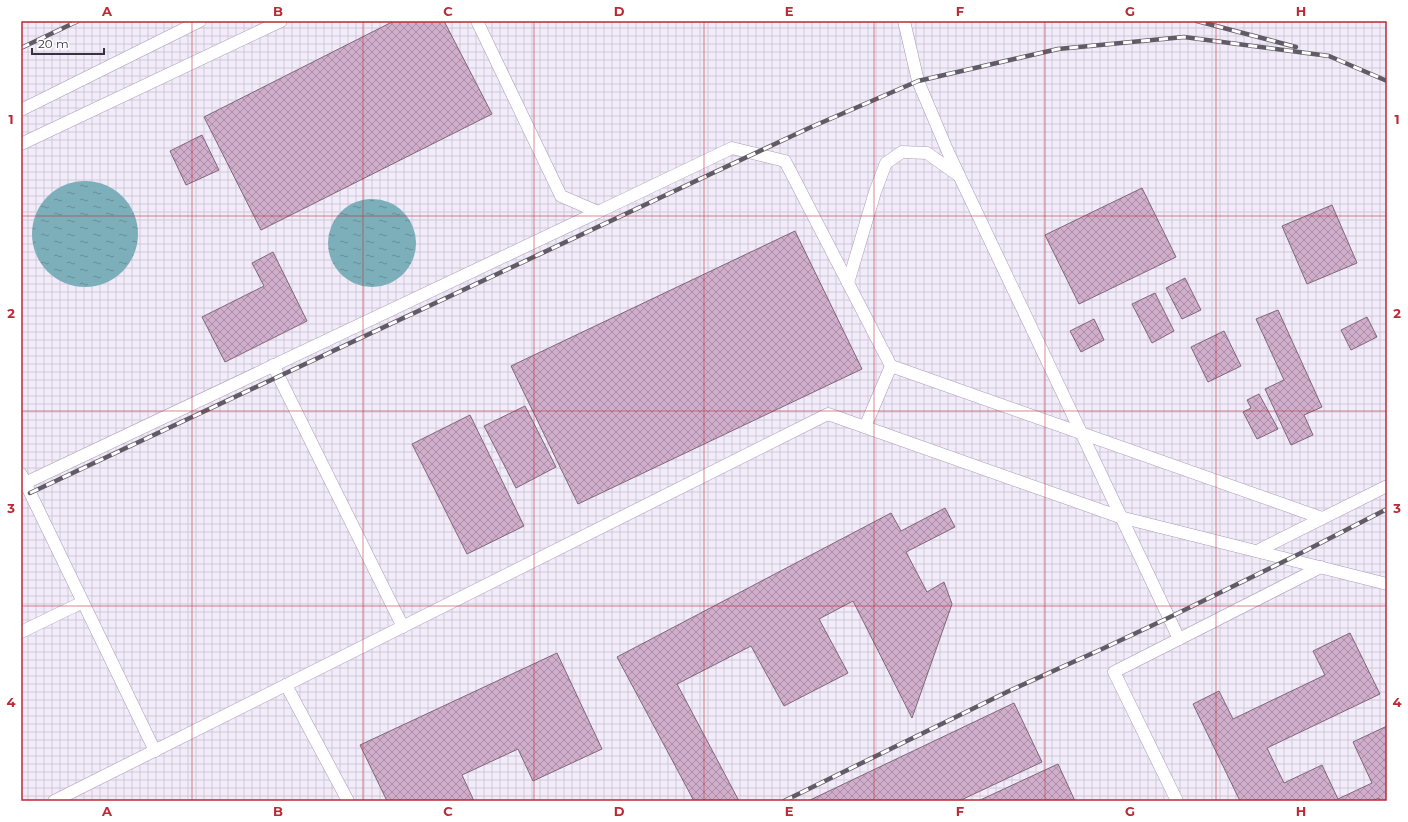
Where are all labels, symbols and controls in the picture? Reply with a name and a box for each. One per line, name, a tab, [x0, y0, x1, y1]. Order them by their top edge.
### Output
text: A	[101, 3, 113, 19]
text: B	[273, 3, 283, 19]
text: C	[443, 3, 453, 19]
text: D	[614, 3, 625, 19]
text: E	[785, 3, 794, 19]
text: F	[956, 3, 964, 19]
text: G	[1125, 3, 1135, 19]
text: H	[1296, 3, 1306, 19]
scale bar	[32, 30, 104, 56]
text: 20 m	[38, 36, 69, 51]
text: 1	[8, 111, 14, 127]
text: 1	[1394, 111, 1400, 127]
text: 2	[7, 305, 15, 321]
text: 2	[1393, 305, 1401, 321]
text: 3	[6, 500, 15, 516]
text: 3	[1392, 500, 1401, 516]
text: 4	[7, 694, 16, 710]
text: 4	[1393, 694, 1402, 710]
text: A	[101, 803, 113, 819]
text: B	[273, 803, 283, 819]
text: C	[443, 803, 453, 819]
text: D	[614, 803, 625, 819]
text: E	[785, 803, 794, 819]
text: F	[956, 803, 964, 819]
text: G	[1125, 803, 1135, 819]
text: H	[1296, 803, 1306, 819]

